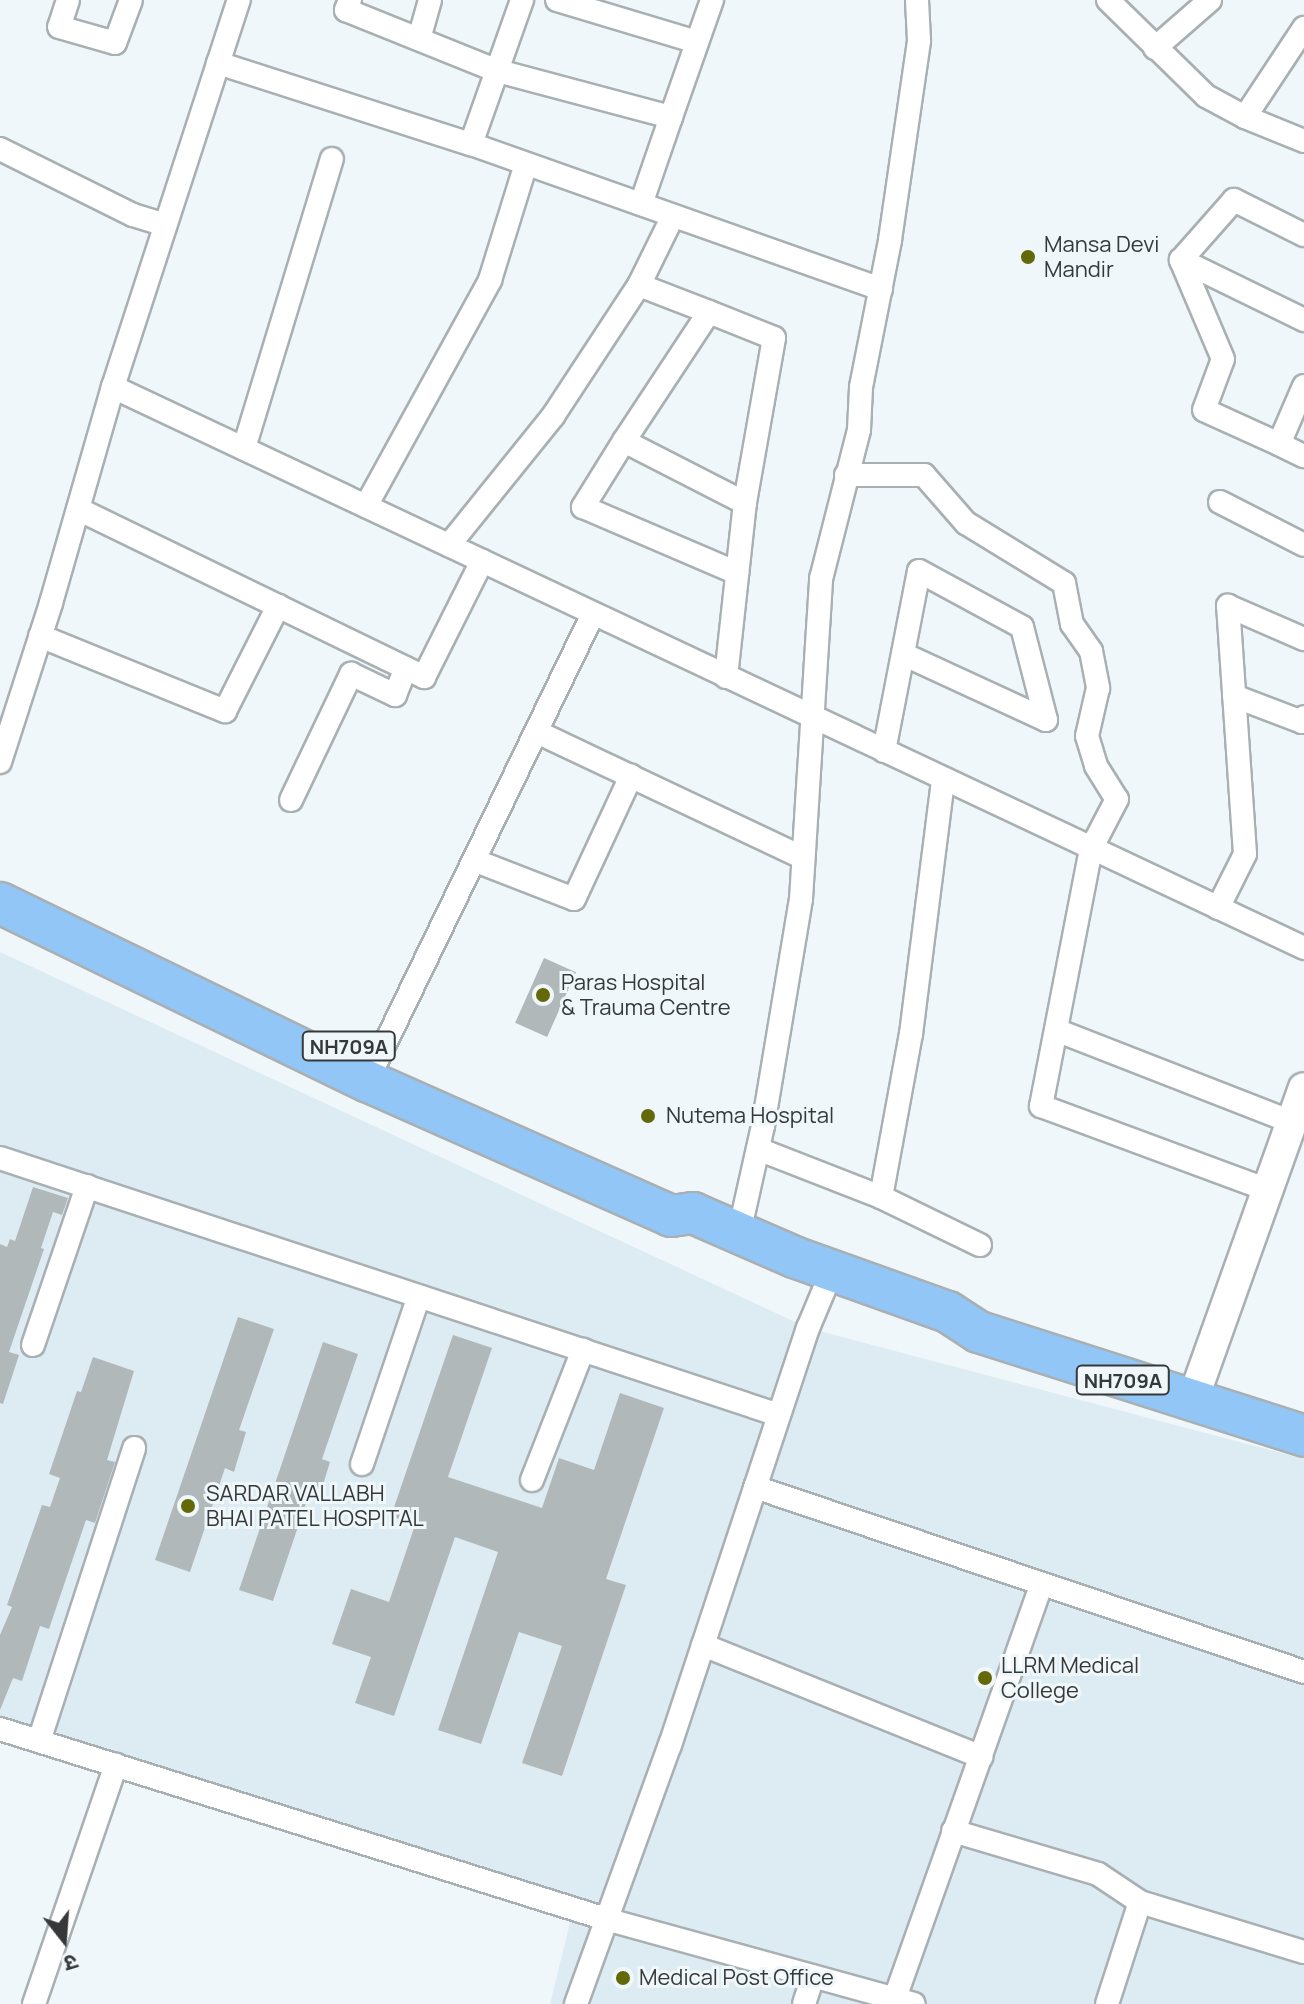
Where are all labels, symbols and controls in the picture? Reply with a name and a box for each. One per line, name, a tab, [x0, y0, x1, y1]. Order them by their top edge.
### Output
place label: Mansa Devi Mandir	[1044, 231, 1159, 282]
marker: Mansa Devi Mandir	[1019, 248, 1037, 266]
place label: Paras Hospital & Trauma Centre	[561, 969, 731, 1020]
marker: Paras Hospital & Trauma Centre	[532, 984, 554, 1006]
road number: NH709A	[301, 1030, 397, 1062]
place label: Nutema Hospital	[666, 1103, 834, 1129]
marker: Nutema Hospital	[637, 1105, 659, 1127]
road number: NH709A	[1075, 1364, 1171, 1396]
place label: SARDAR VALLABH BHAI PATEL HOSPITAL	[206, 1480, 425, 1532]
marker: SARDAR VALLABH BHAI PATEL HOSPITAL	[177, 1495, 199, 1517]
place label: LLRM Medical College	[1001, 1652, 1139, 1704]
marker: LLRM Medical College	[976, 1669, 994, 1687]
north arrow	[24, 1900, 104, 1980]
text: उ	[60, 1947, 82, 1979]
place label: Medical Post Office	[639, 1965, 834, 1991]
marker: Medical Post Office	[614, 1969, 632, 1987]

